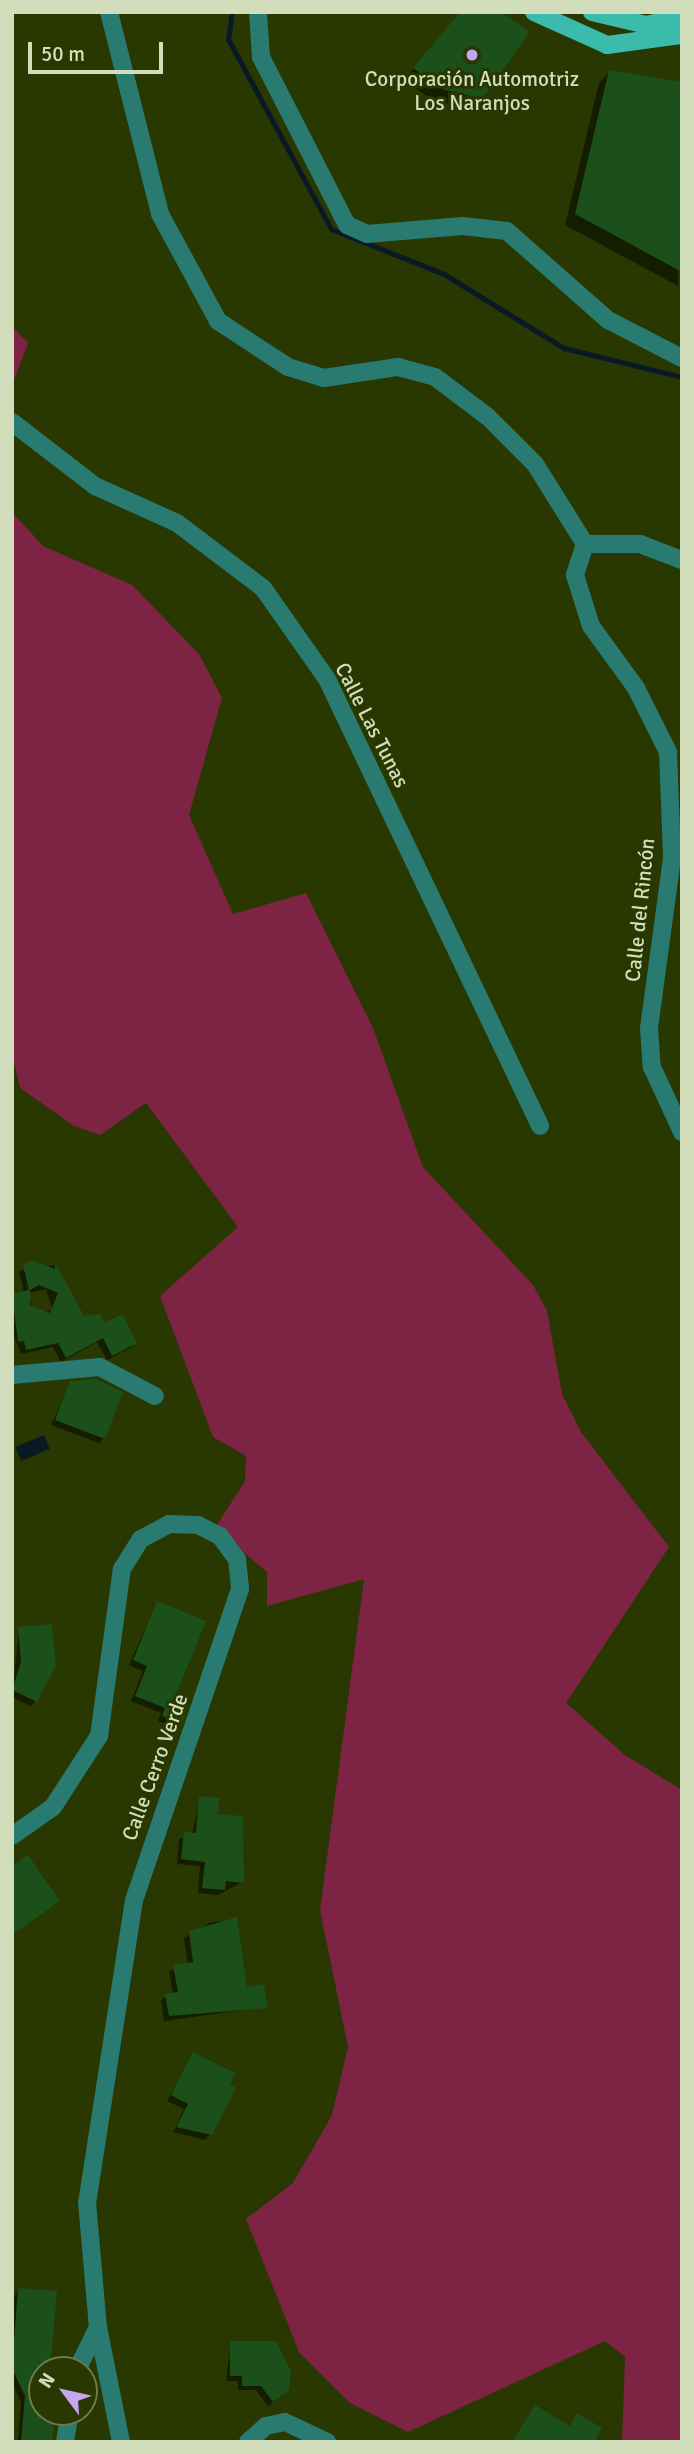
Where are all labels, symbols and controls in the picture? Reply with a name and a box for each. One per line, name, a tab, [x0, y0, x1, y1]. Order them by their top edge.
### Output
scale bar	[32, 28, 166, 72]
text: 50 m	[41, 41, 85, 67]
marker: Corporación Automotriz Los Naranjos	[464, 47, 480, 63]
place label: Corporación Automotriz Los Naranjos	[365, 66, 579, 116]
street label: Calle Las Tunas	[330, 658, 414, 792]
street label: Calle del Rincón	[620, 837, 660, 983]
street label: Calle Cerro Verde	[117, 1690, 193, 1844]
north arrow	[28, 2356, 98, 2426]
text: N	[33, 2369, 61, 2393]

